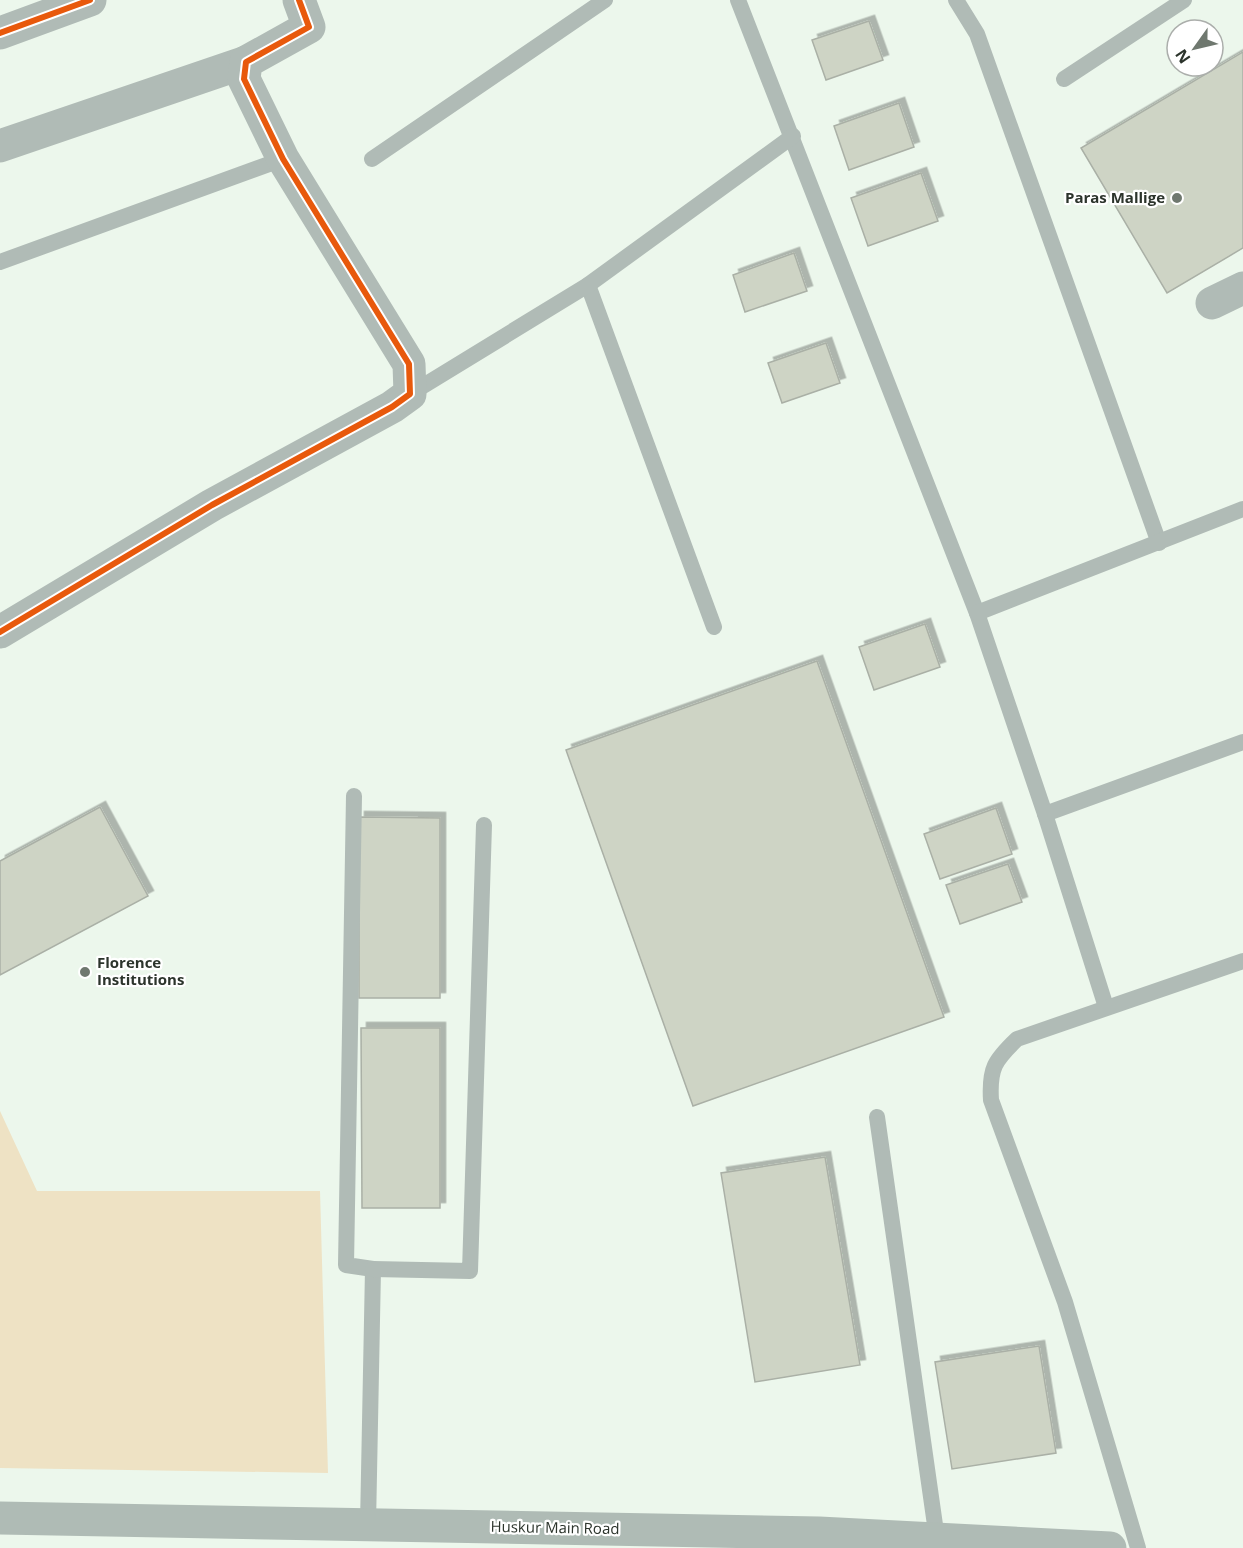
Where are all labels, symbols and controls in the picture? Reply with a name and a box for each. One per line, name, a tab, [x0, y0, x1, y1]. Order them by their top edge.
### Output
north arrow	[1165, 18, 1225, 78]
text: N	[1170, 45, 1195, 68]
place label: Paras Mallige	[1065, 187, 1165, 207]
marker: Paras Mallige	[1170, 191, 1184, 205]
place label: Florence Institutions	[97, 952, 184, 989]
marker: Florence Institutions	[78, 965, 92, 979]
street label: Huskur Main Road	[490, 1516, 620, 1538]

